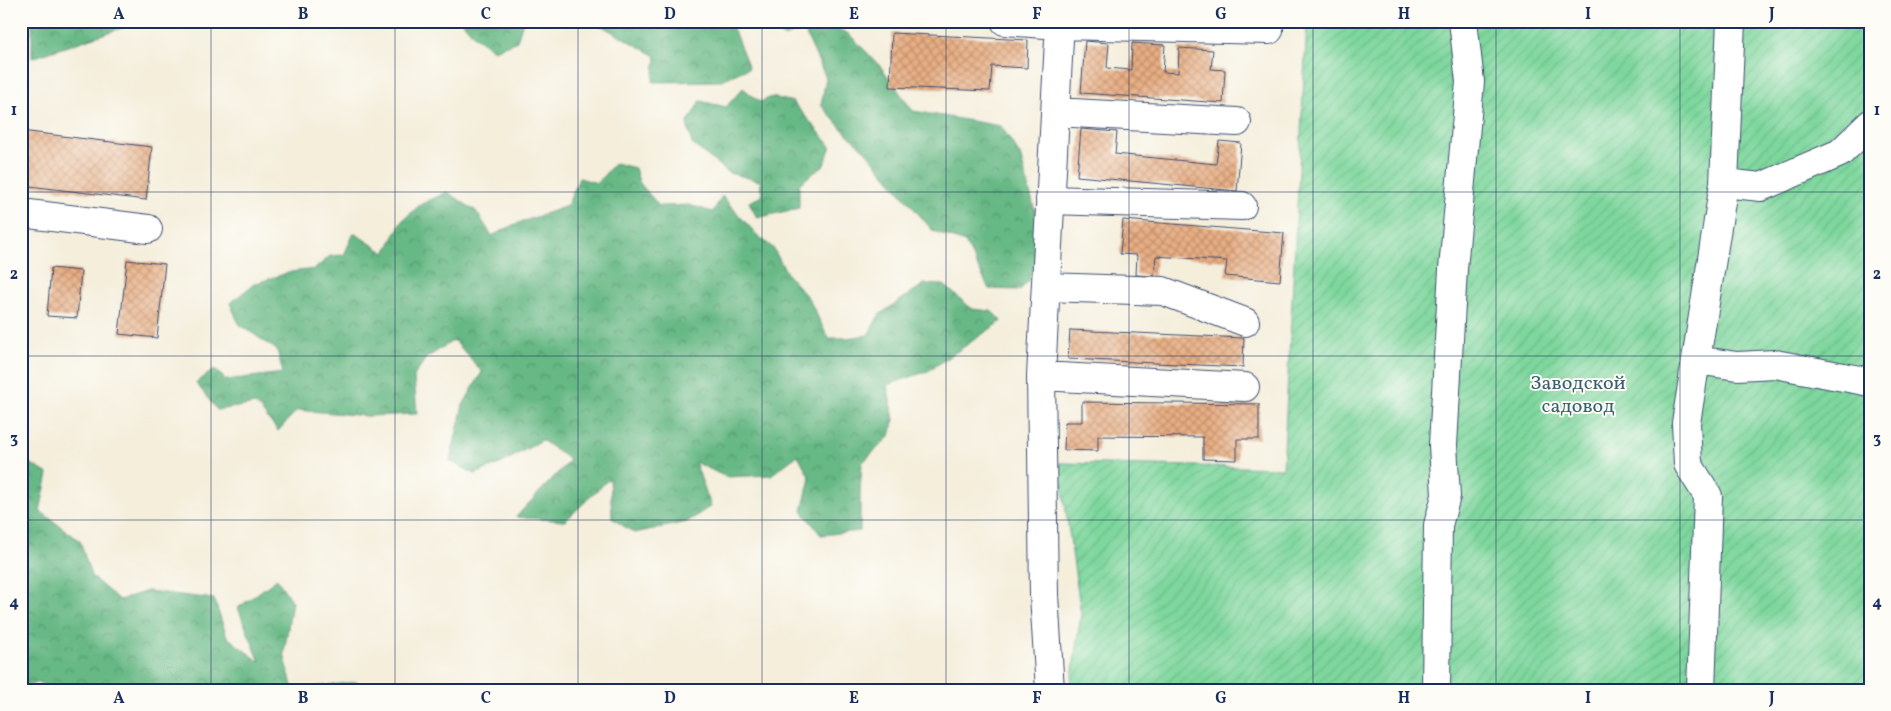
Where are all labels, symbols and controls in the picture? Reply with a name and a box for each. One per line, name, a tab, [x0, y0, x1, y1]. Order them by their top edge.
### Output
text: A	[113, 4, 125, 26]
text: B	[298, 4, 309, 26]
text: C	[481, 4, 491, 26]
text: D	[664, 4, 676, 26]
text: E	[849, 4, 859, 26]
text: F	[1032, 4, 1042, 26]
text: G	[1215, 4, 1227, 26]
text: H	[1398, 4, 1410, 26]
text: I	[1585, 4, 1591, 26]
text: J	[1768, 4, 1775, 26]
text: 1	[11, 100, 17, 122]
text: 1	[1874, 100, 1880, 122]
text: 2	[10, 264, 18, 286]
text: 2	[1873, 264, 1881, 286]
park label: Заводской садовод	[1530, 370, 1626, 421]
text: 3	[10, 428, 18, 450]
text: 3	[1873, 428, 1881, 450]
text: 4	[9, 592, 19, 614]
text: 4	[1872, 592, 1882, 614]
text: A	[113, 688, 125, 710]
text: B	[298, 688, 309, 710]
text: C	[481, 688, 491, 710]
text: D	[664, 688, 676, 710]
text: E	[849, 688, 859, 710]
text: F	[1032, 688, 1042, 710]
text: G	[1215, 688, 1227, 710]
text: H	[1398, 688, 1410, 710]
text: I	[1585, 688, 1591, 710]
text: J	[1768, 688, 1775, 710]

